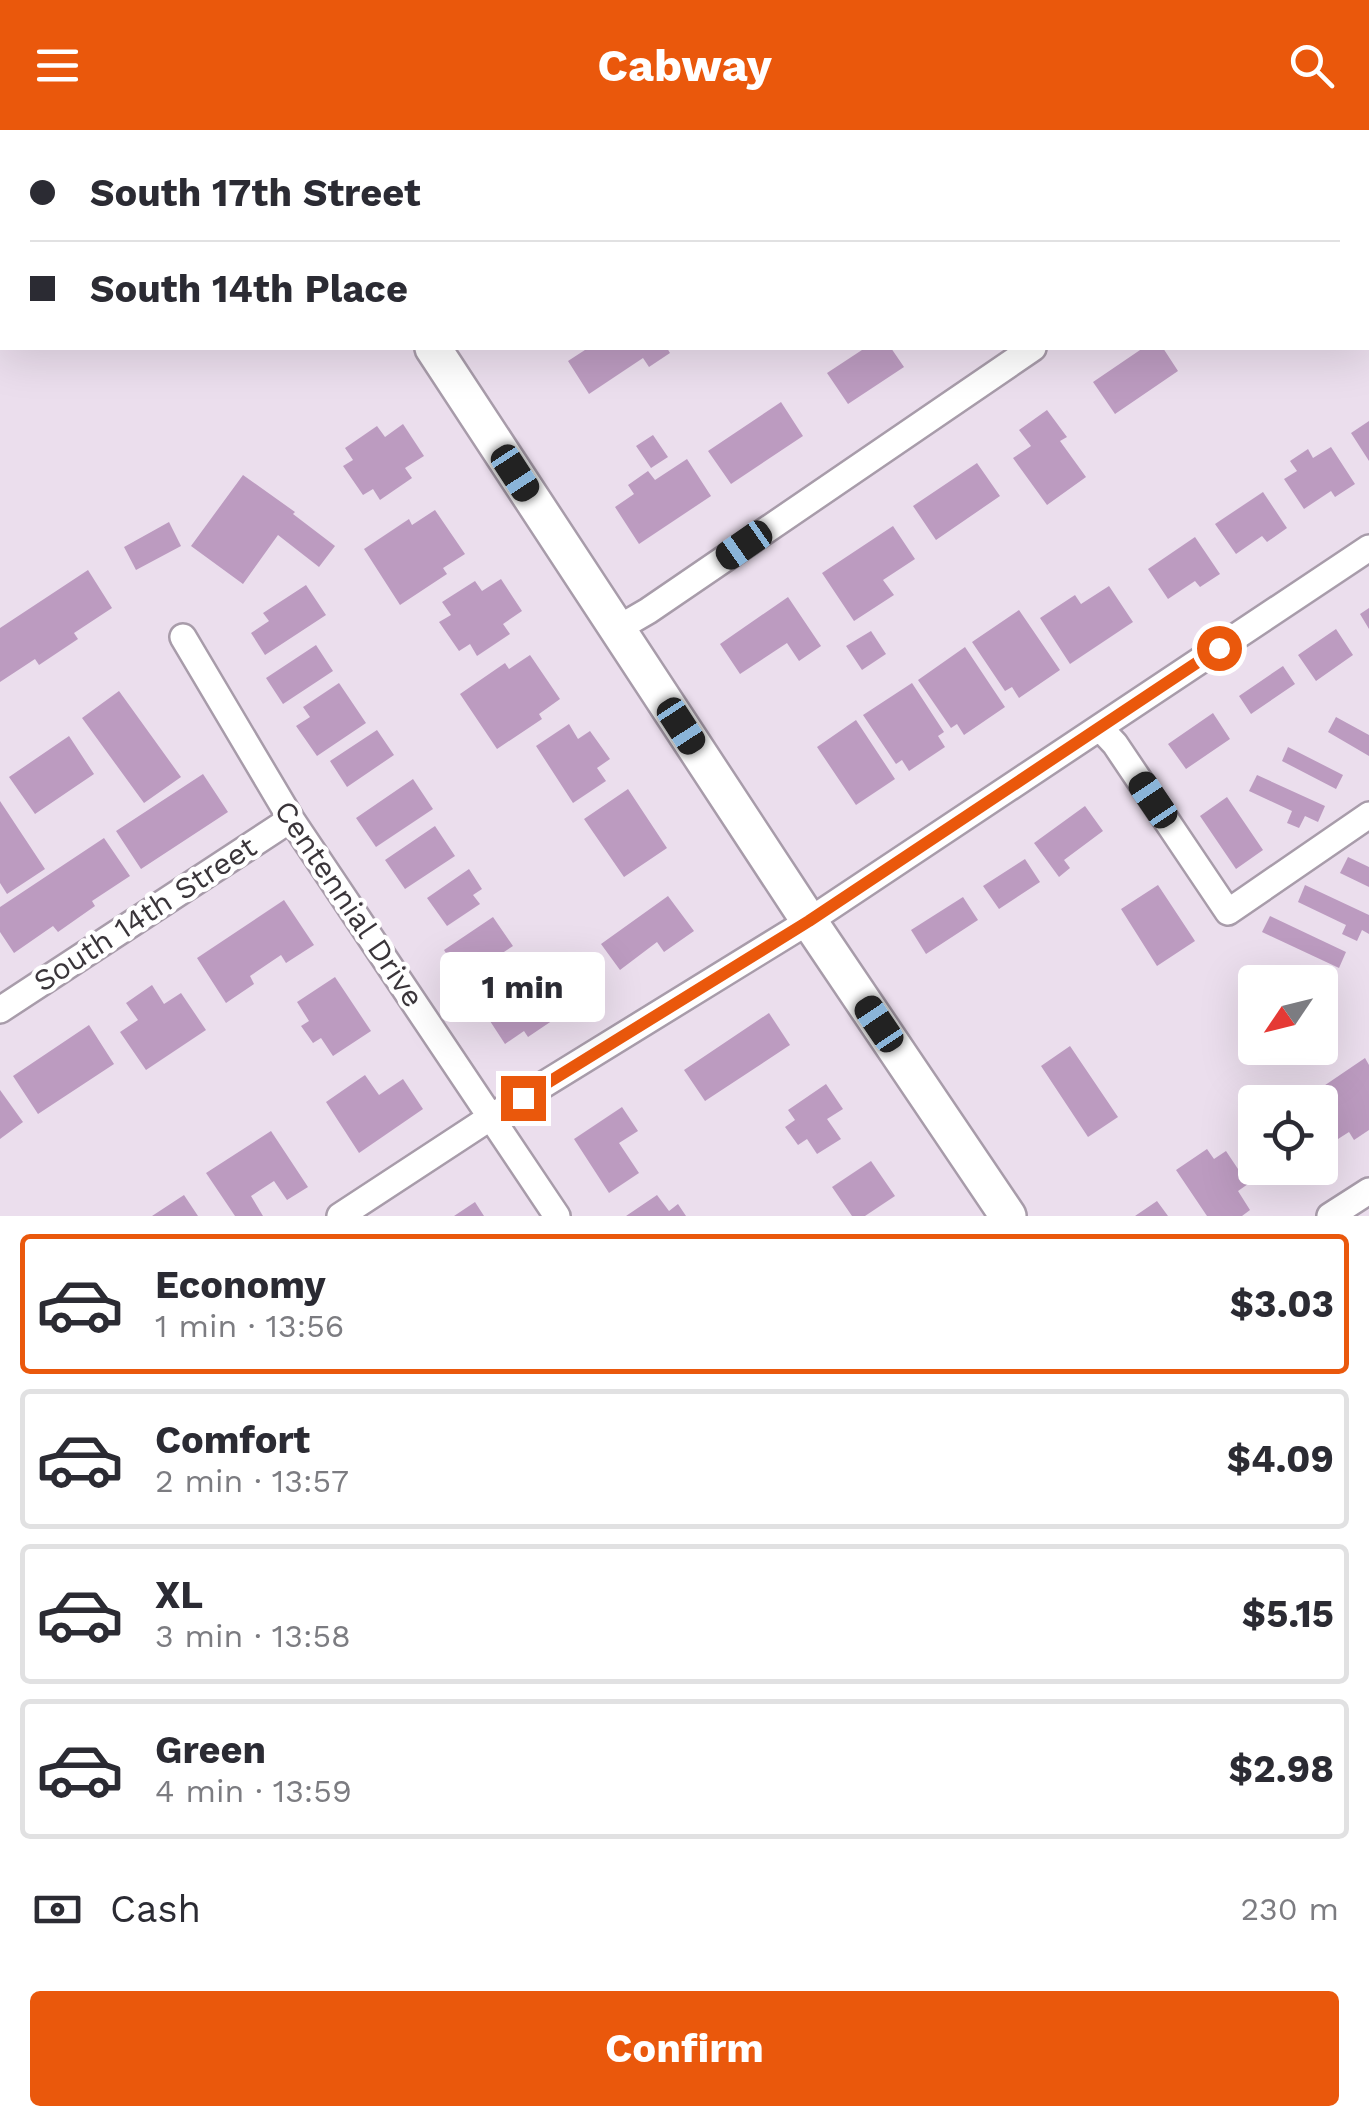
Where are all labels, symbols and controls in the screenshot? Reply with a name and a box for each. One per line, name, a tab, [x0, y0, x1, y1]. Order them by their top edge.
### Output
icon: menu	[30, 38, 85, 93]
icon: search	[1284, 38, 1339, 93]
text: Cabway	[597, 39, 772, 92]
text: South 17th Street	[90, 171, 421, 215]
text: South 14th Place	[90, 267, 408, 311]
car	[486, 440, 544, 506]
car	[711, 516, 777, 574]
route start	[1197, 626, 1242, 671]
car	[652, 693, 710, 759]
car	[1124, 767, 1182, 833]
street label: Centennial Drive	[267, 794, 431, 1013]
street label: South 14th Street	[27, 828, 263, 999]
callout: 1 min	[440, 953, 606, 1023]
north arrow	[1238, 965, 1338, 1065]
map controls	[1238, 965, 1338, 1185]
text: 1 min	[481, 968, 564, 1006]
car	[850, 991, 908, 1057]
route end	[501, 1076, 546, 1121]
button: locate	[1238, 1085, 1338, 1185]
icon: car	[35, 1259, 125, 1349]
text: Economy	[155, 1263, 326, 1307]
text: $3.03	[1230, 1282, 1334, 1326]
text: 1 min · 13:56	[155, 1307, 344, 1345]
icon: car	[35, 1414, 125, 1504]
text: Comfort	[155, 1418, 310, 1462]
text: $4.09	[1227, 1437, 1334, 1481]
text: 2 min · 13:57	[155, 1462, 349, 1500]
icon: car	[35, 1569, 125, 1659]
text: XL	[155, 1573, 203, 1617]
text: $5.15	[1242, 1592, 1334, 1636]
text: 3 min · 13:58	[155, 1617, 351, 1655]
icon: car	[35, 1724, 125, 1814]
text: Green	[155, 1728, 266, 1772]
text: $2.98	[1229, 1747, 1334, 1791]
text: 4 min · 13:59	[155, 1772, 352, 1810]
icon: cash	[30, 1882, 85, 1937]
text: Cash	[110, 1887, 201, 1931]
text: 230 m	[1240, 1890, 1339, 1928]
button: Confirm	[30, 1991, 1339, 2106]

